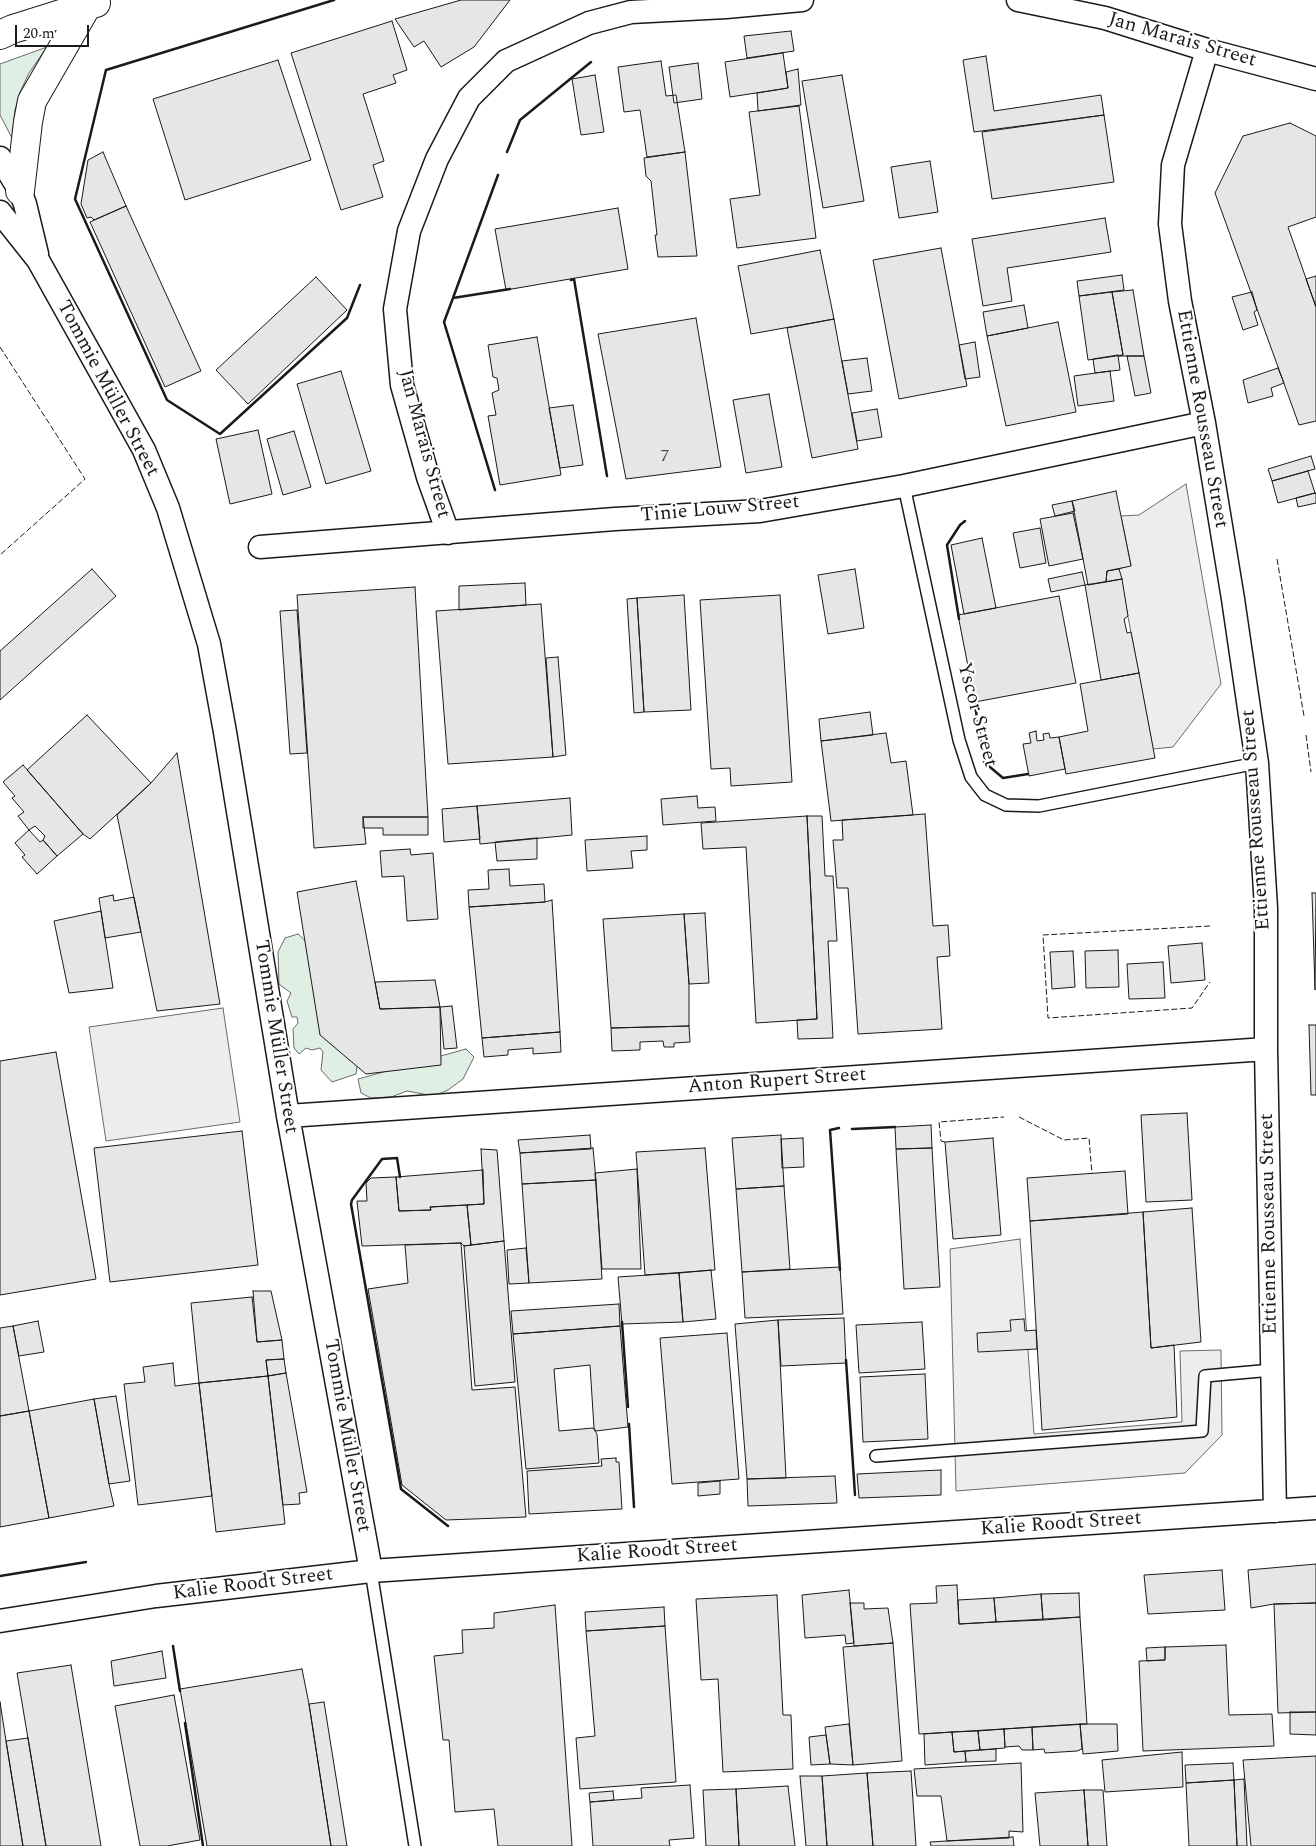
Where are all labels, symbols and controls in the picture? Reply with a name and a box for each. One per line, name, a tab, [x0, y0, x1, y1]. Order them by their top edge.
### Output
street label: Jan Marais Street	[1105, 8, 1259, 74]
scale bar	[18, 15, 91, 47]
text: 20 m	[23, 22, 55, 45]
street label: Tommie Müller Street	[50, 297, 164, 481]
street label: Ettienne Rousseau Street	[1170, 308, 1232, 530]
street label: Jan Marais Street	[392, 367, 454, 521]
house number: 7	[661, 446, 669, 468]
street label: Tinie Louw Street	[640, 491, 800, 529]
street label: Yscor Street	[951, 660, 1001, 770]
street label: Ettienne Rousseau Street	[1237, 709, 1277, 931]
street label: Tommie Müller Street	[248, 938, 302, 1136]
street label: Anton Rupert Street	[687, 1064, 867, 1100]
street label: Ettienne Rousseau Street	[1256, 1113, 1284, 1335]
street label: Tommie Müller Street	[317, 1338, 375, 1534]
street label: Kalie Roodt Street	[980, 1507, 1142, 1543]
street label: Kalie Roodt Street	[576, 1534, 738, 1570]
street label: Kalie Roodt Street	[172, 1563, 334, 1607]

